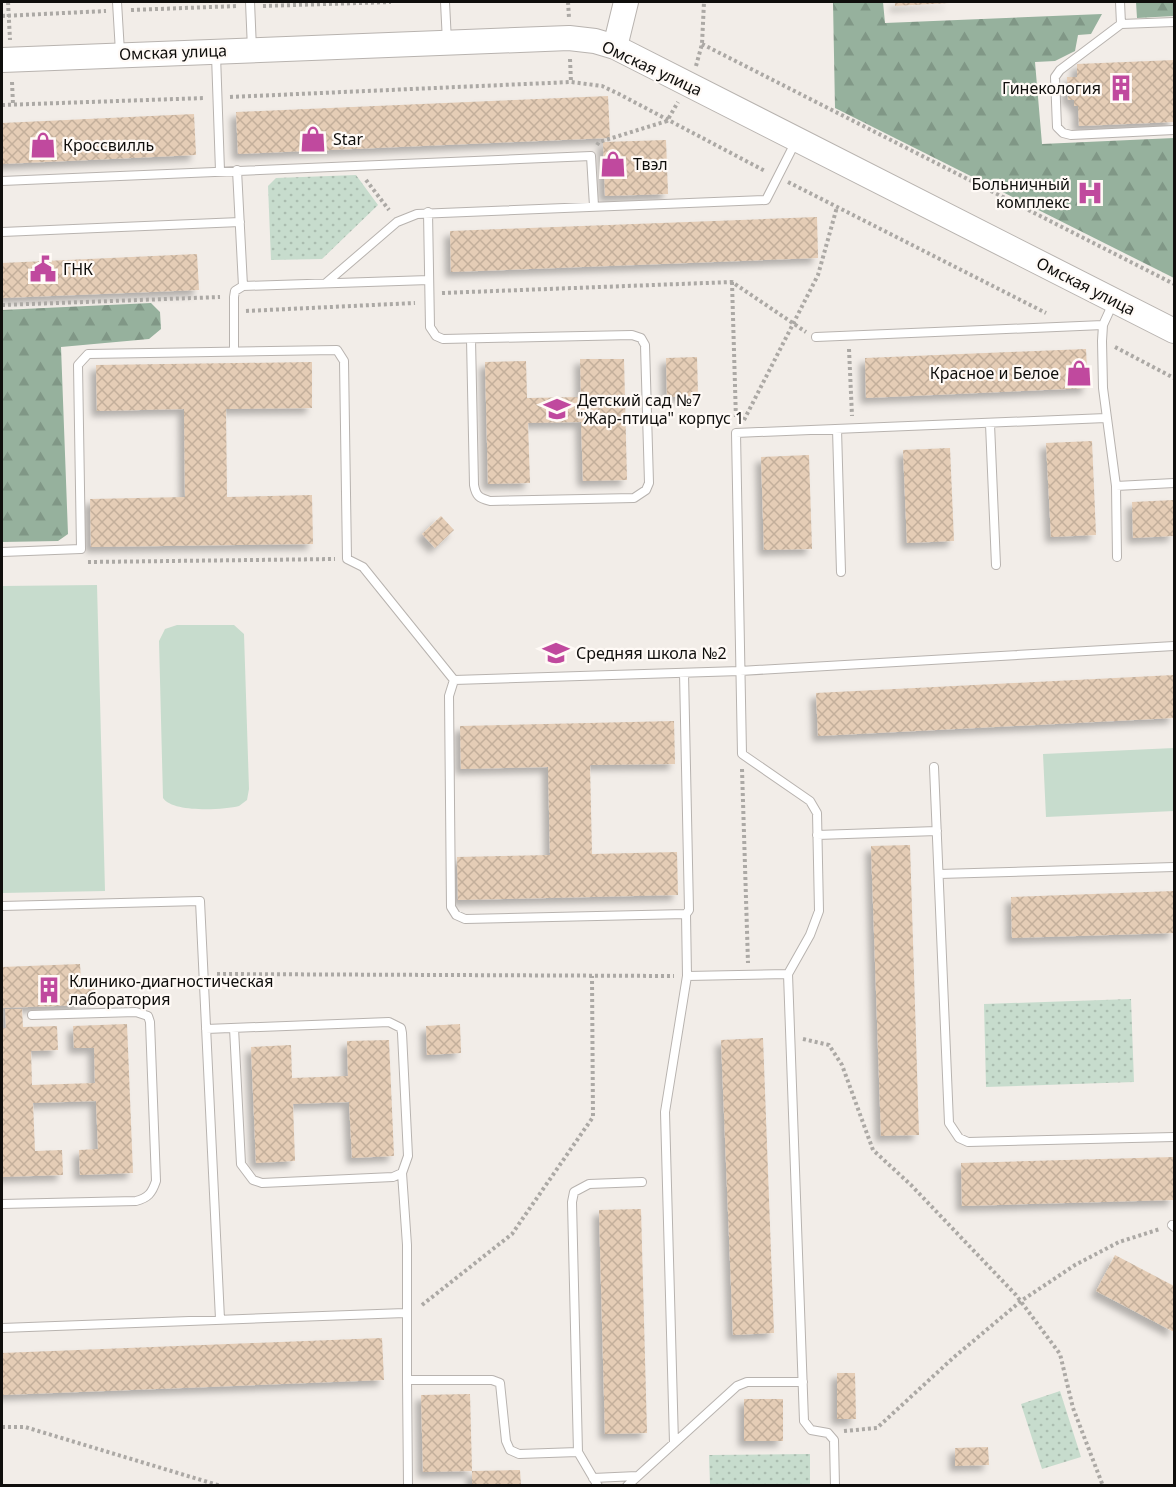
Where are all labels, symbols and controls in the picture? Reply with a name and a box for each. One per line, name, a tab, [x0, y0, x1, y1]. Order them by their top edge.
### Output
street label: Омская улица	[598, 35, 706, 101]
street label: Омская улица	[119, 39, 227, 65]
building icon: Гинекология	[1106, 73, 1136, 103]
place label: Гинекология	[1002, 77, 1101, 99]
shop icon: Star	[298, 124, 328, 154]
place label: Star	[333, 128, 364, 150]
shop icon: Кроссвилль	[28, 130, 58, 160]
place label: Кроссвилль	[63, 134, 154, 156]
shop icon: Твэл	[598, 149, 628, 179]
place label: Твэл	[633, 153, 668, 175]
place label: Больничный комплекс	[971, 173, 1070, 213]
hospital icon: Больничный комплекс	[1075, 178, 1105, 208]
street label: Омская улица	[1033, 252, 1139, 320]
public building icon: ГНК	[28, 254, 58, 284]
place label: ГНК	[63, 258, 93, 280]
shop icon: Красное и Белое	[1064, 358, 1094, 388]
place label: Красное и Белое	[930, 362, 1059, 384]
place label: Детский сад №7 "Жар-птица" корпус 1	[577, 389, 744, 429]
school or university icon: Детский сад №7 "Жар-птица" корпус 1	[542, 394, 572, 424]
school or university icon: Средняя школа №2	[541, 638, 571, 668]
place label: Средняя школа №2	[576, 642, 727, 664]
place label: Клинико-диагностическая лаборатория	[69, 970, 274, 1010]
building icon: Клинико-диагностическая лаборатория	[34, 975, 64, 1005]

